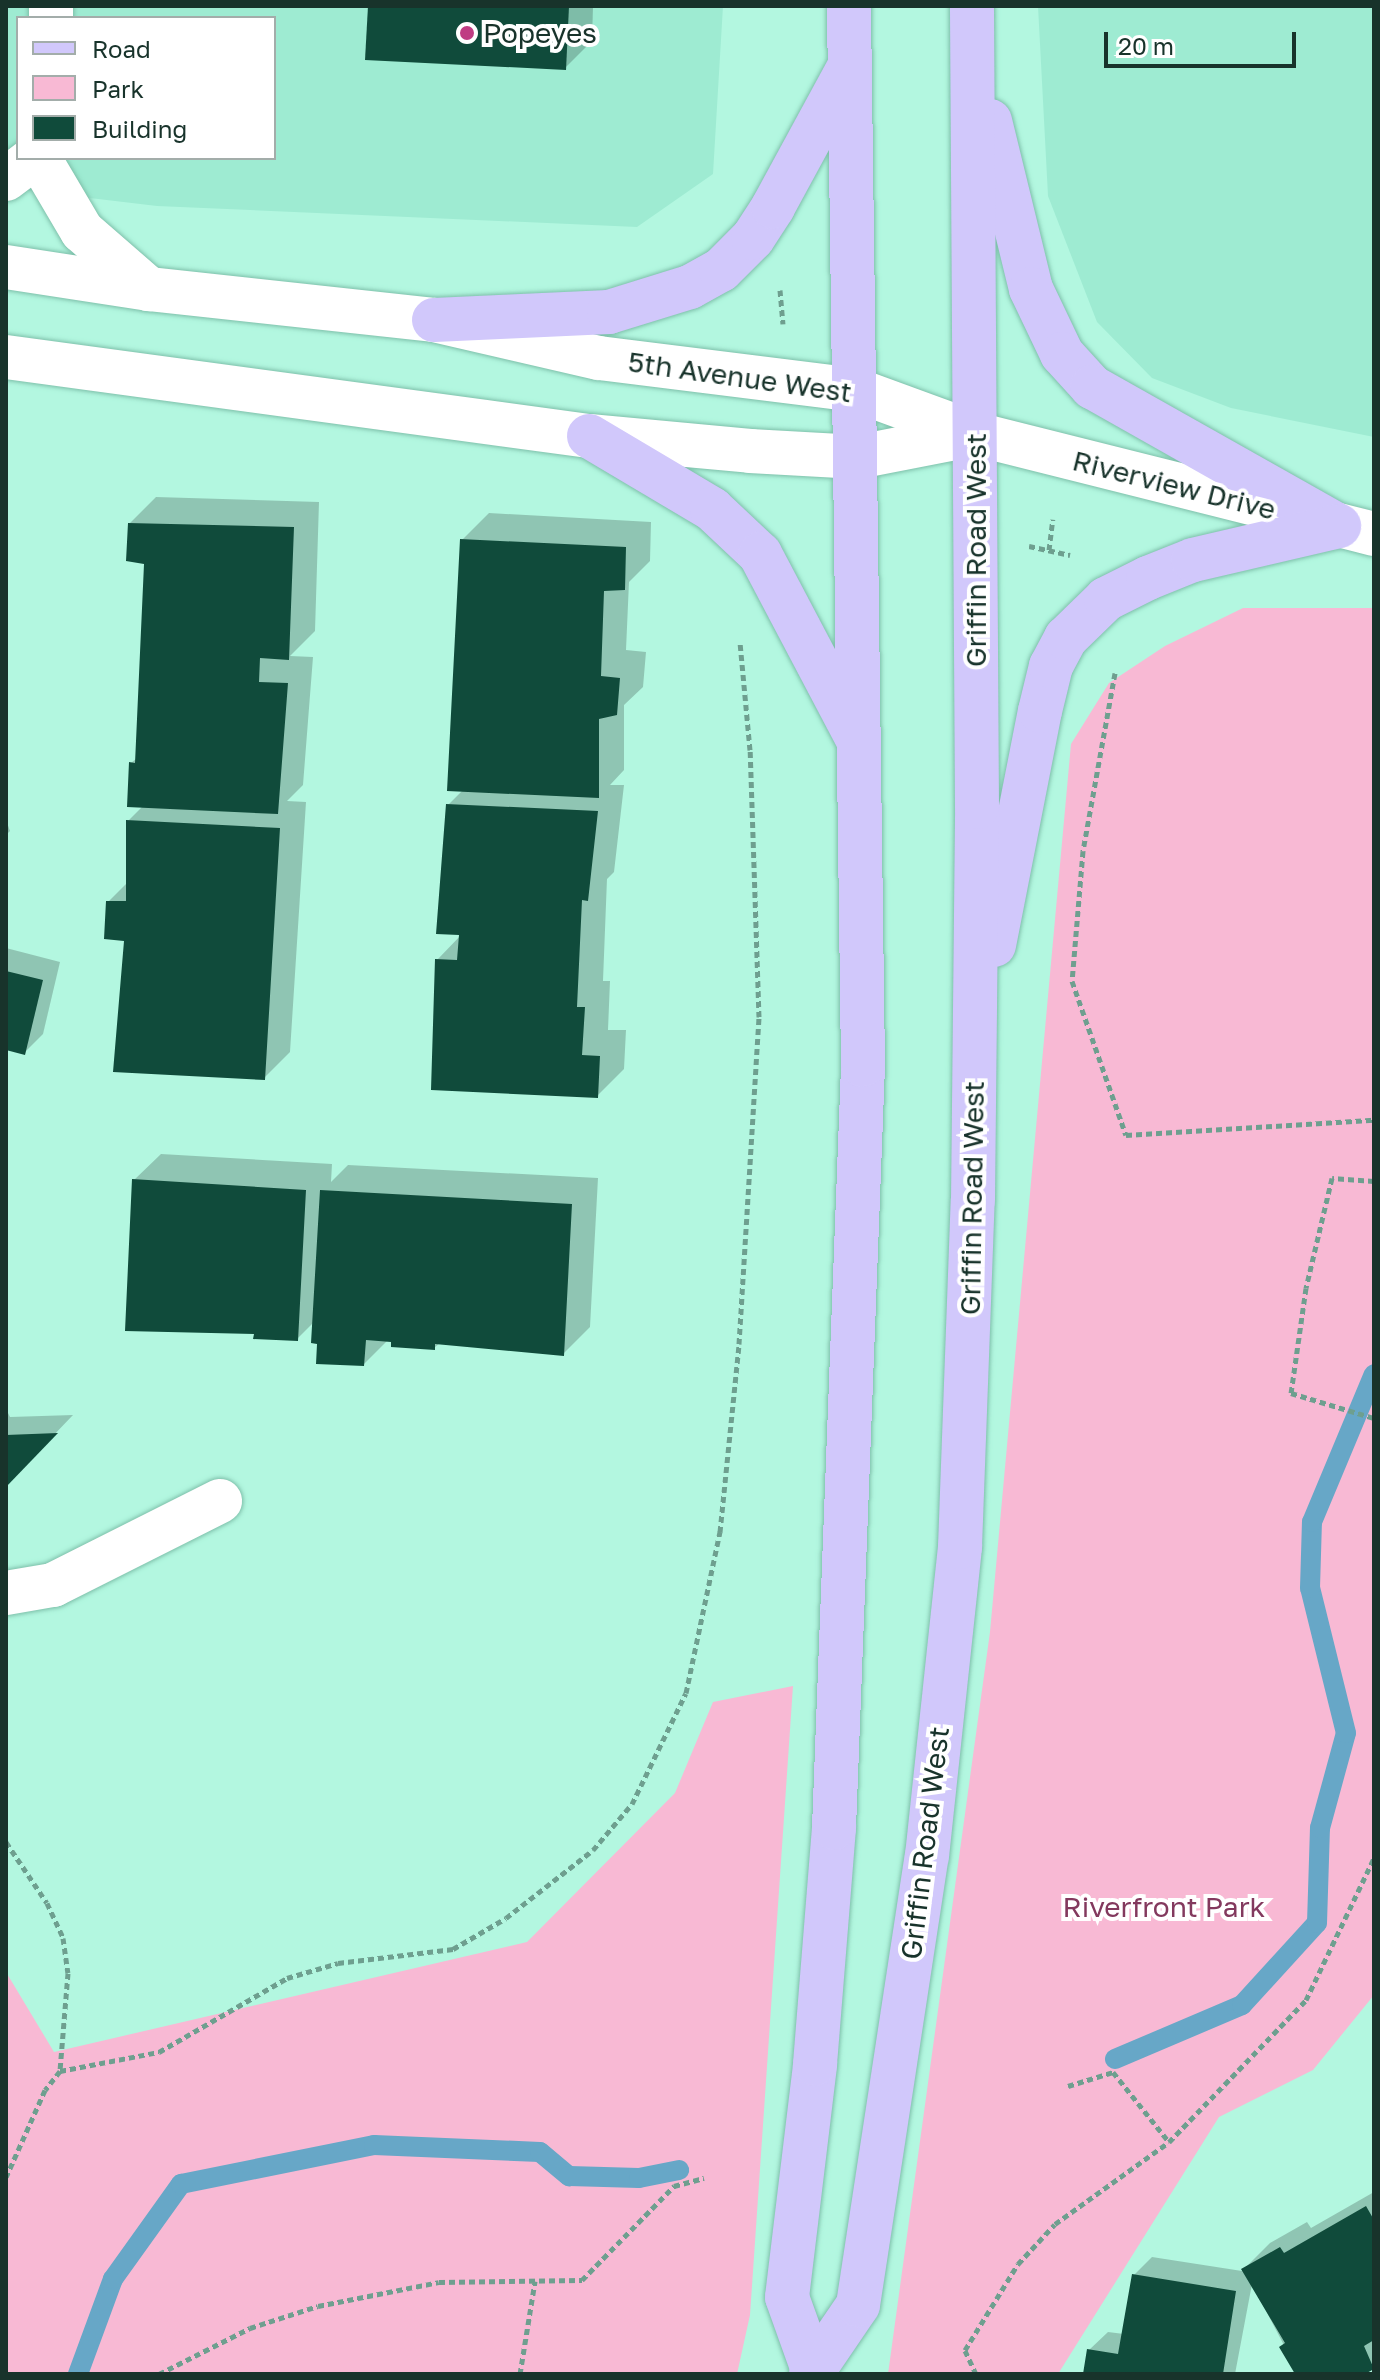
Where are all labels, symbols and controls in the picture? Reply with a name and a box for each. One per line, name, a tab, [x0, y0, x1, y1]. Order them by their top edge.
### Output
legend	[16, 16, 276, 160]
place label: Popeyes	[483, 16, 597, 50]
scale bar	[1108, 16, 1300, 66]
marker: Popeyes	[458, 24, 476, 42]
text: 20 m	[1118, 31, 1174, 60]
text: Road	[92, 34, 151, 63]
text: Park	[92, 74, 144, 103]
text: Building	[92, 114, 187, 143]
street label: 5th Avenue West	[626, 345, 854, 409]
street label: Griffin Road West	[959, 433, 993, 667]
street label: Riverview Drive	[1069, 444, 1279, 526]
street label: Griffin Road West	[953, 1081, 991, 1315]
street label: Griffin Road West	[894, 1725, 956, 1961]
park label: Riverfront Park	[1063, 1890, 1265, 1924]

